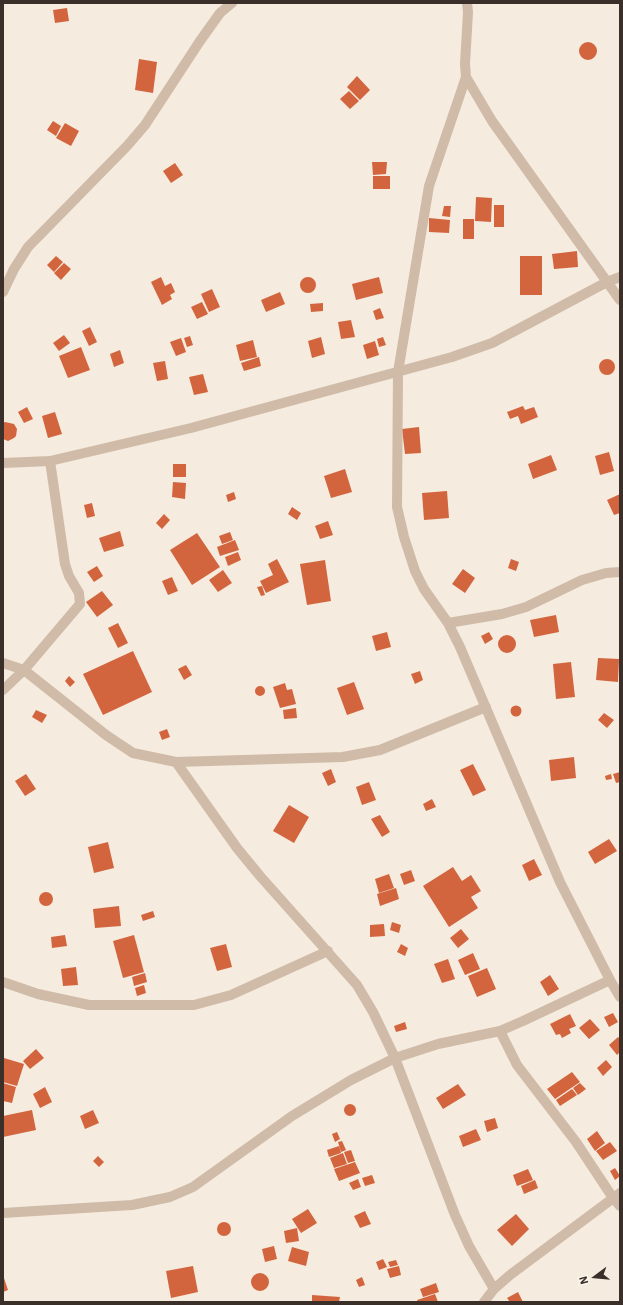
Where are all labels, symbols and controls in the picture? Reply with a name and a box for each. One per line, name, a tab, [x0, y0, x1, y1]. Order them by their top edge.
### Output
north arrow	[575, 1257, 615, 1297]
text: N	[576, 1275, 591, 1286]

